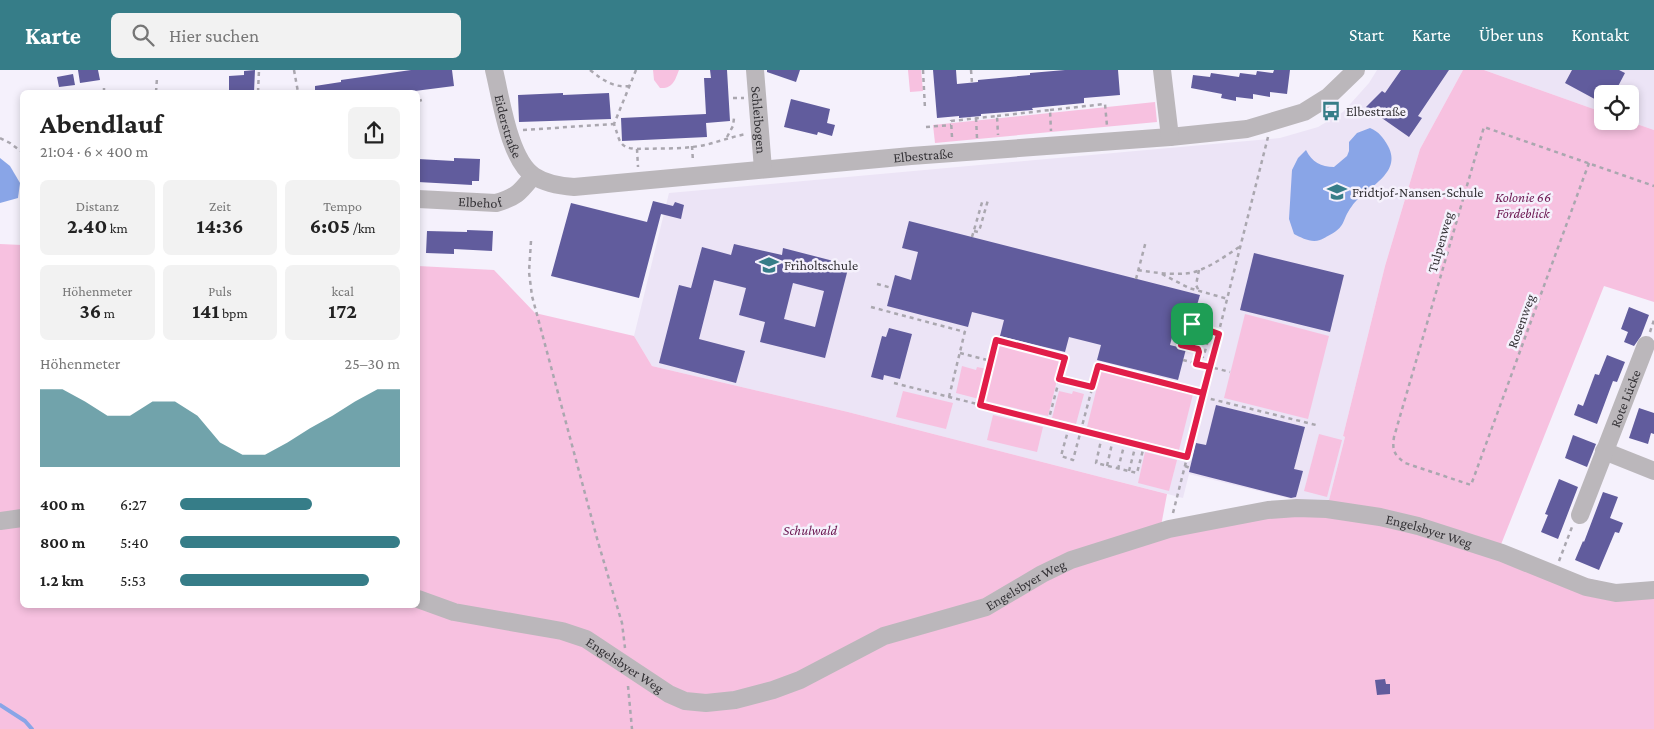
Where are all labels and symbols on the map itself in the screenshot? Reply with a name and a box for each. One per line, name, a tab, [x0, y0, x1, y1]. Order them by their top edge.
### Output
street label: Schleibogen	[748, 85, 770, 155]
street label: Eiderstraße	[492, 93, 526, 161]
bus stop icon: Elbestraße	[1320, 100, 1342, 122]
place label: Elbestraße	[1346, 103, 1406, 119]
street label: Elbestraße	[893, 145, 954, 166]
school or university icon: Fridtjof-Nansen-Schule	[1326, 181, 1348, 203]
place label: Fridtjof-Nansen-Schule	[1352, 184, 1484, 201]
park label: Kolonie 66 Fördeblick	[1495, 189, 1551, 221]
street label: Elbehof	[458, 193, 505, 211]
street label: Tulpenweg	[1424, 209, 1456, 274]
school or university icon: Friholtschule	[758, 254, 780, 276]
place label: Friholtschule	[784, 257, 858, 273]
street label: Rosenweg	[1504, 291, 1538, 350]
pin	[1171, 303, 1213, 345]
street label: Rote Lücke	[1607, 367, 1644, 430]
street label: Engelsbyer Weg	[1384, 511, 1475, 551]
park label: Schulwald	[783, 522, 837, 538]
street label: Engelsbyer Weg	[983, 556, 1068, 614]
street label: Engelsbyer Weg	[583, 633, 667, 696]

